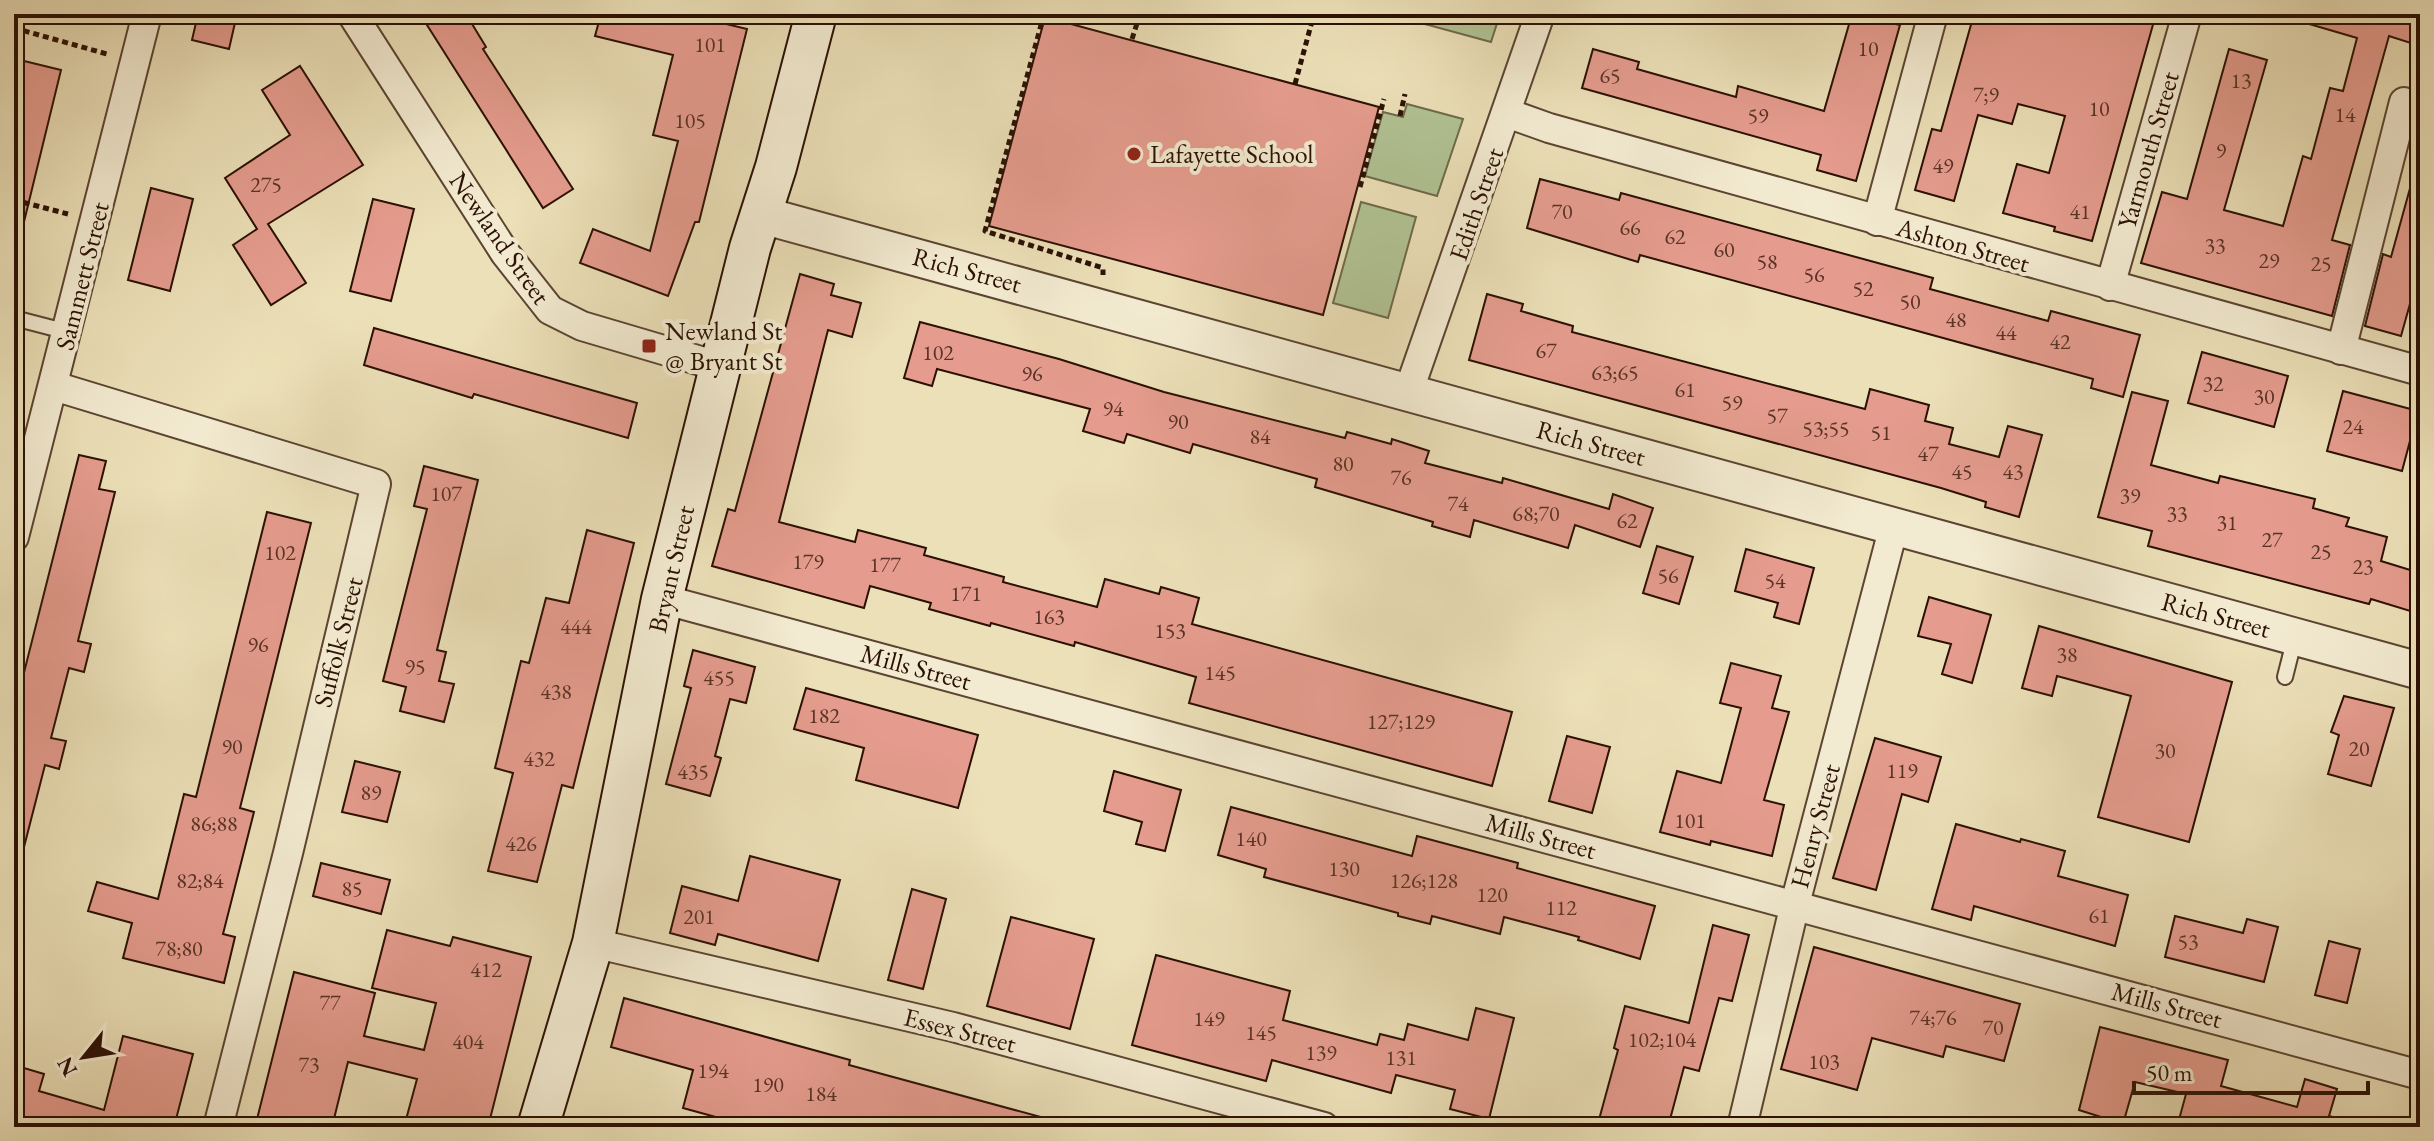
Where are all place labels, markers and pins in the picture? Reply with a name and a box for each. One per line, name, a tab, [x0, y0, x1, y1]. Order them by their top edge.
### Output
place label: Lafayette School	[1150, 137, 1314, 171]
marker: Lafayette School	[1125, 145, 1143, 163]
place label: Newland St @ Bryant St	[665, 314, 783, 378]
marker: Newland St @ Bryant St	[640, 337, 658, 355]

